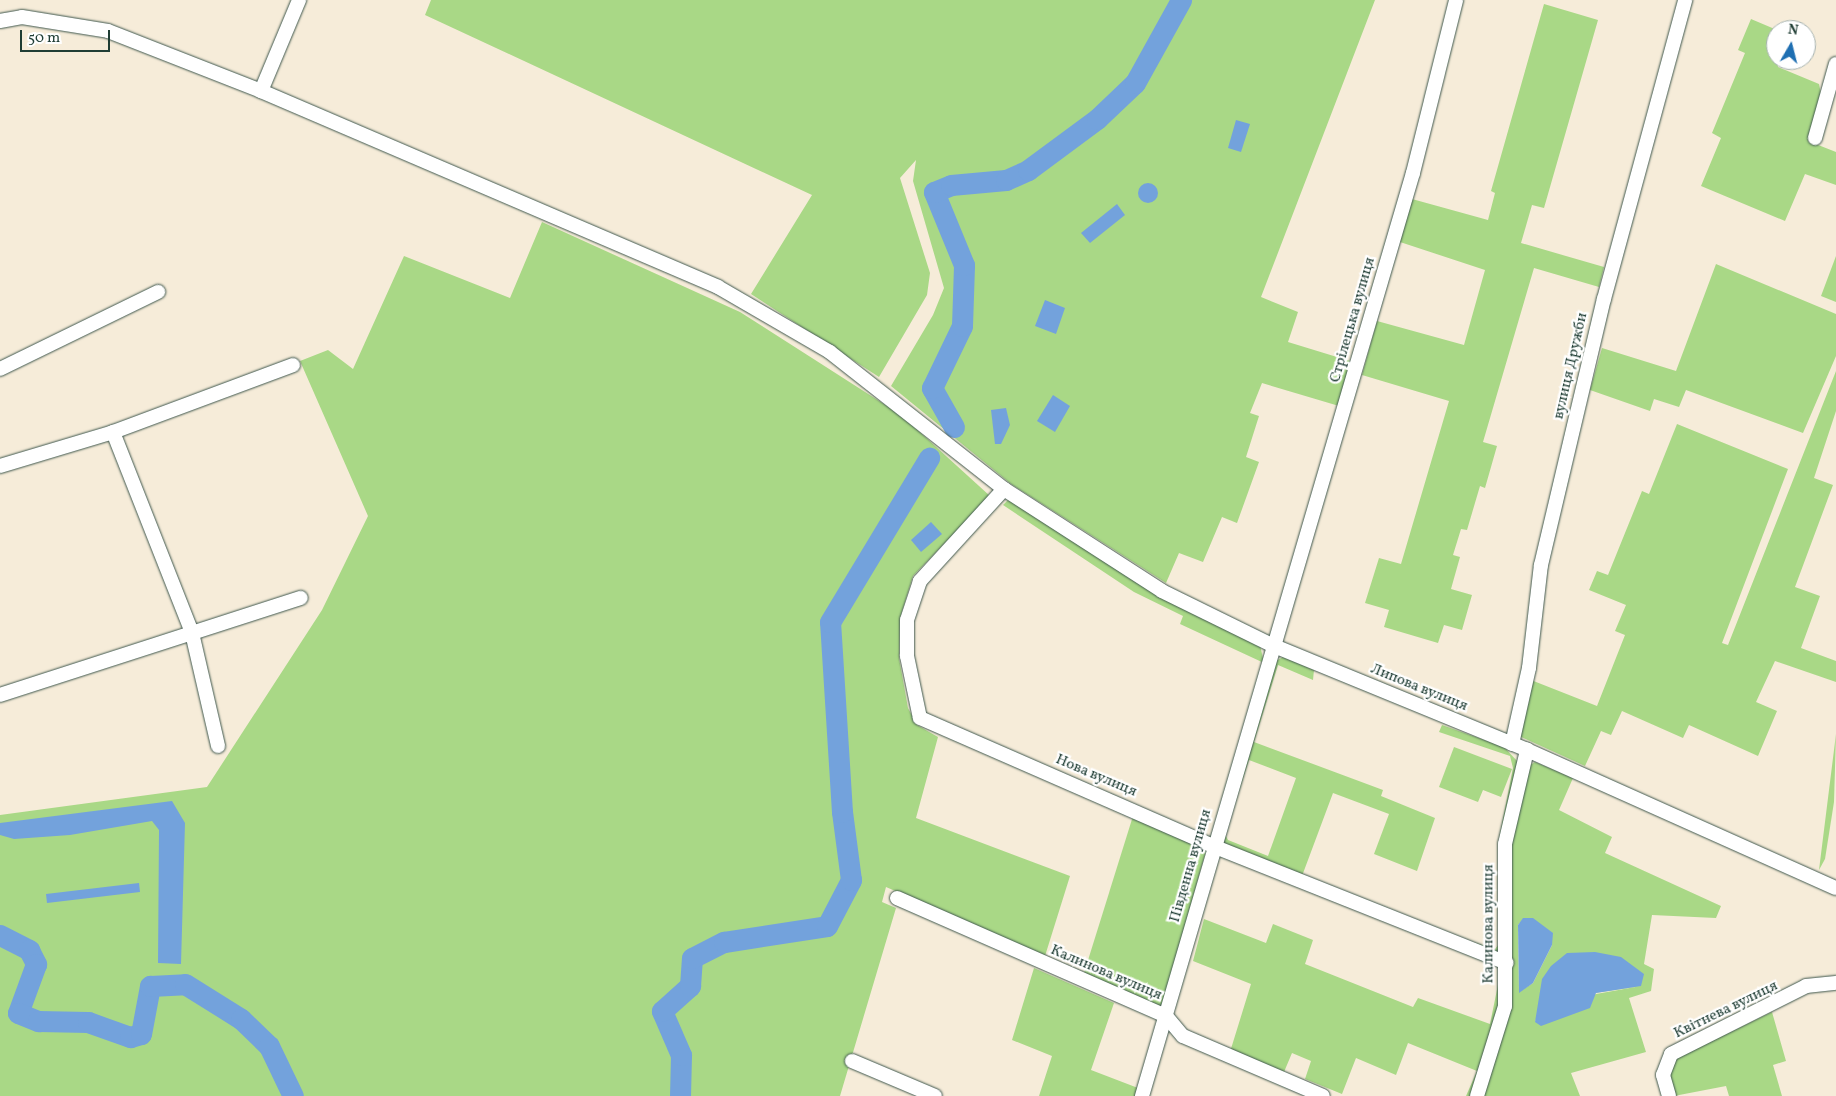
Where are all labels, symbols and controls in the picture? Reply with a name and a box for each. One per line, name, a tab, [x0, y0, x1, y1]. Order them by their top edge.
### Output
scale bar	[22, 20, 112, 52]
north arrow	[1766, 20, 1816, 70]
text: N	[1787, 21, 1799, 41]
text: 50 m	[28, 28, 60, 49]
street label: Стрілецька вулиця	[1327, 255, 1379, 385]
street label: вулиця Дружби	[1550, 311, 1592, 421]
street label: Липова вулиця	[1368, 660, 1470, 716]
street label: Нова вулиця	[1053, 751, 1139, 801]
street label: Південна вулиця	[1166, 807, 1216, 925]
street label: Калинова вулиця	[1480, 864, 1498, 984]
street label: Калинова вулиця	[1048, 941, 1164, 1005]
street label: Квітнева вулиця	[1671, 977, 1781, 1043]

